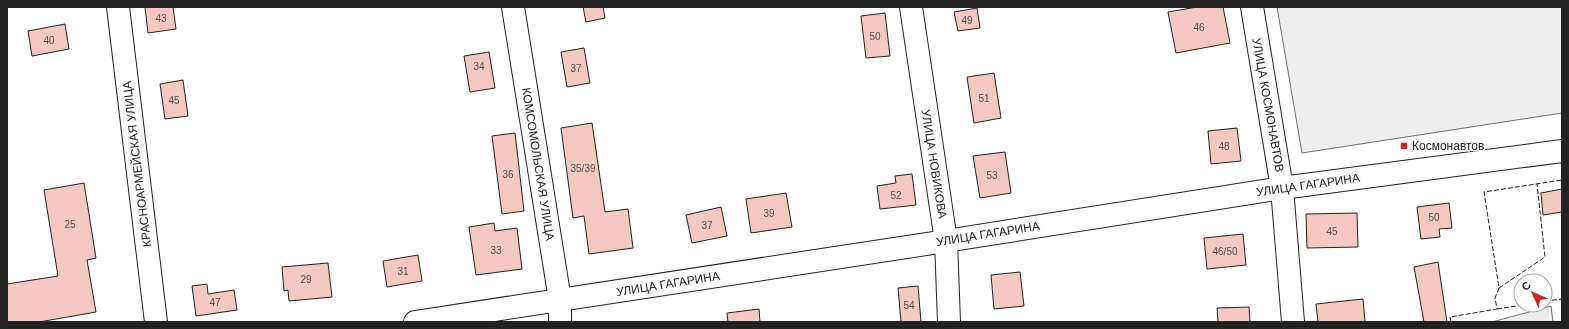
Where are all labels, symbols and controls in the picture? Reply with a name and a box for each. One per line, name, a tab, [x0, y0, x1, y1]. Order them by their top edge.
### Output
house number: 43	[155, 13, 167, 24]
house number: 49	[961, 15, 973, 26]
house number: 46	[1193, 22, 1205, 33]
house number: 50	[869, 31, 881, 42]
house number: 40	[43, 35, 55, 46]
street label: УЛИЦА КОСМОНАВТОВ	[1249, 37, 1287, 173]
house number: 34	[473, 61, 485, 72]
house number: 37	[570, 63, 582, 74]
street label: КРАСНОАРМЕЙСКАЯ УЛИЦА	[119, 80, 154, 248]
street label: КОМСОМОЛЬСКАЯ УЛИЦА	[519, 86, 557, 242]
house number: 51	[978, 93, 990, 104]
house number: 45	[168, 95, 180, 106]
street label: УЛИЦА НОВИКОВА	[918, 108, 950, 220]
place label: Космонавтов	[1412, 139, 1484, 153]
house number: 48	[1218, 141, 1230, 152]
marker: Космонавтов	[1399, 141, 1409, 151]
house number: 35/39	[570, 163, 596, 174]
house number: 36	[502, 169, 514, 180]
house number: 53	[986, 170, 998, 181]
street label: УЛИЦА ГАГАРИНА	[1255, 171, 1361, 199]
house number: 52	[890, 190, 902, 201]
house number: 39	[763, 208, 775, 219]
house number: 50	[1428, 212, 1440, 223]
house number: 25	[64, 219, 76, 230]
street label: УЛИЦА ГАГАРИНА	[935, 219, 1041, 249]
house number: 37	[701, 220, 713, 231]
house number: 45	[1326, 226, 1338, 237]
house number: 33	[490, 245, 502, 256]
house number: 46/50	[1212, 246, 1238, 257]
house number: 31	[397, 266, 409, 277]
street label: УЛИЦА ГАГАРИНА	[615, 269, 721, 299]
north arrow	[1513, 273, 1553, 313]
house number: 29	[300, 274, 312, 285]
text: С	[1519, 279, 1533, 293]
house number: 47	[209, 297, 221, 308]
house number: 54	[903, 300, 915, 311]

